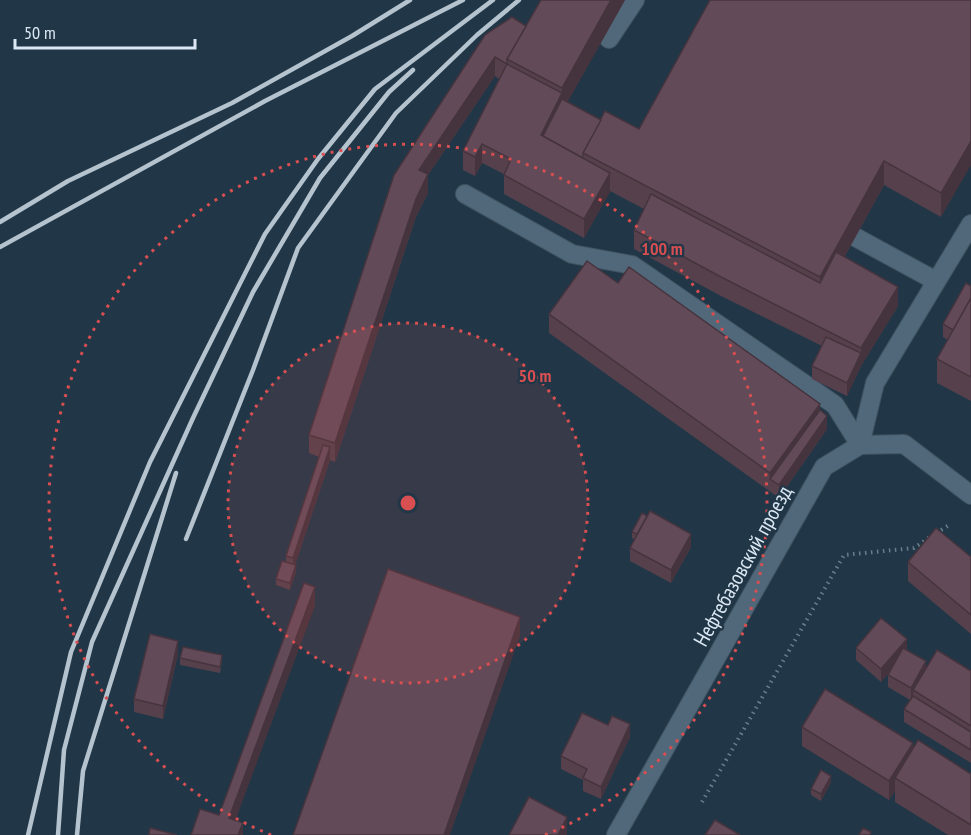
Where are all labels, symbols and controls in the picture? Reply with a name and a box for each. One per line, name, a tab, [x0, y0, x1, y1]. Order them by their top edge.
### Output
scale bar	[15, 12, 195, 50]
text: 50 m	[24, 21, 56, 44]
text: 100 m	[641, 237, 683, 260]
text: 50 m	[519, 364, 551, 387]
street label: Нефтебазовский проезд	[687, 481, 798, 651]
centre of rings	[398, 493, 418, 513]

